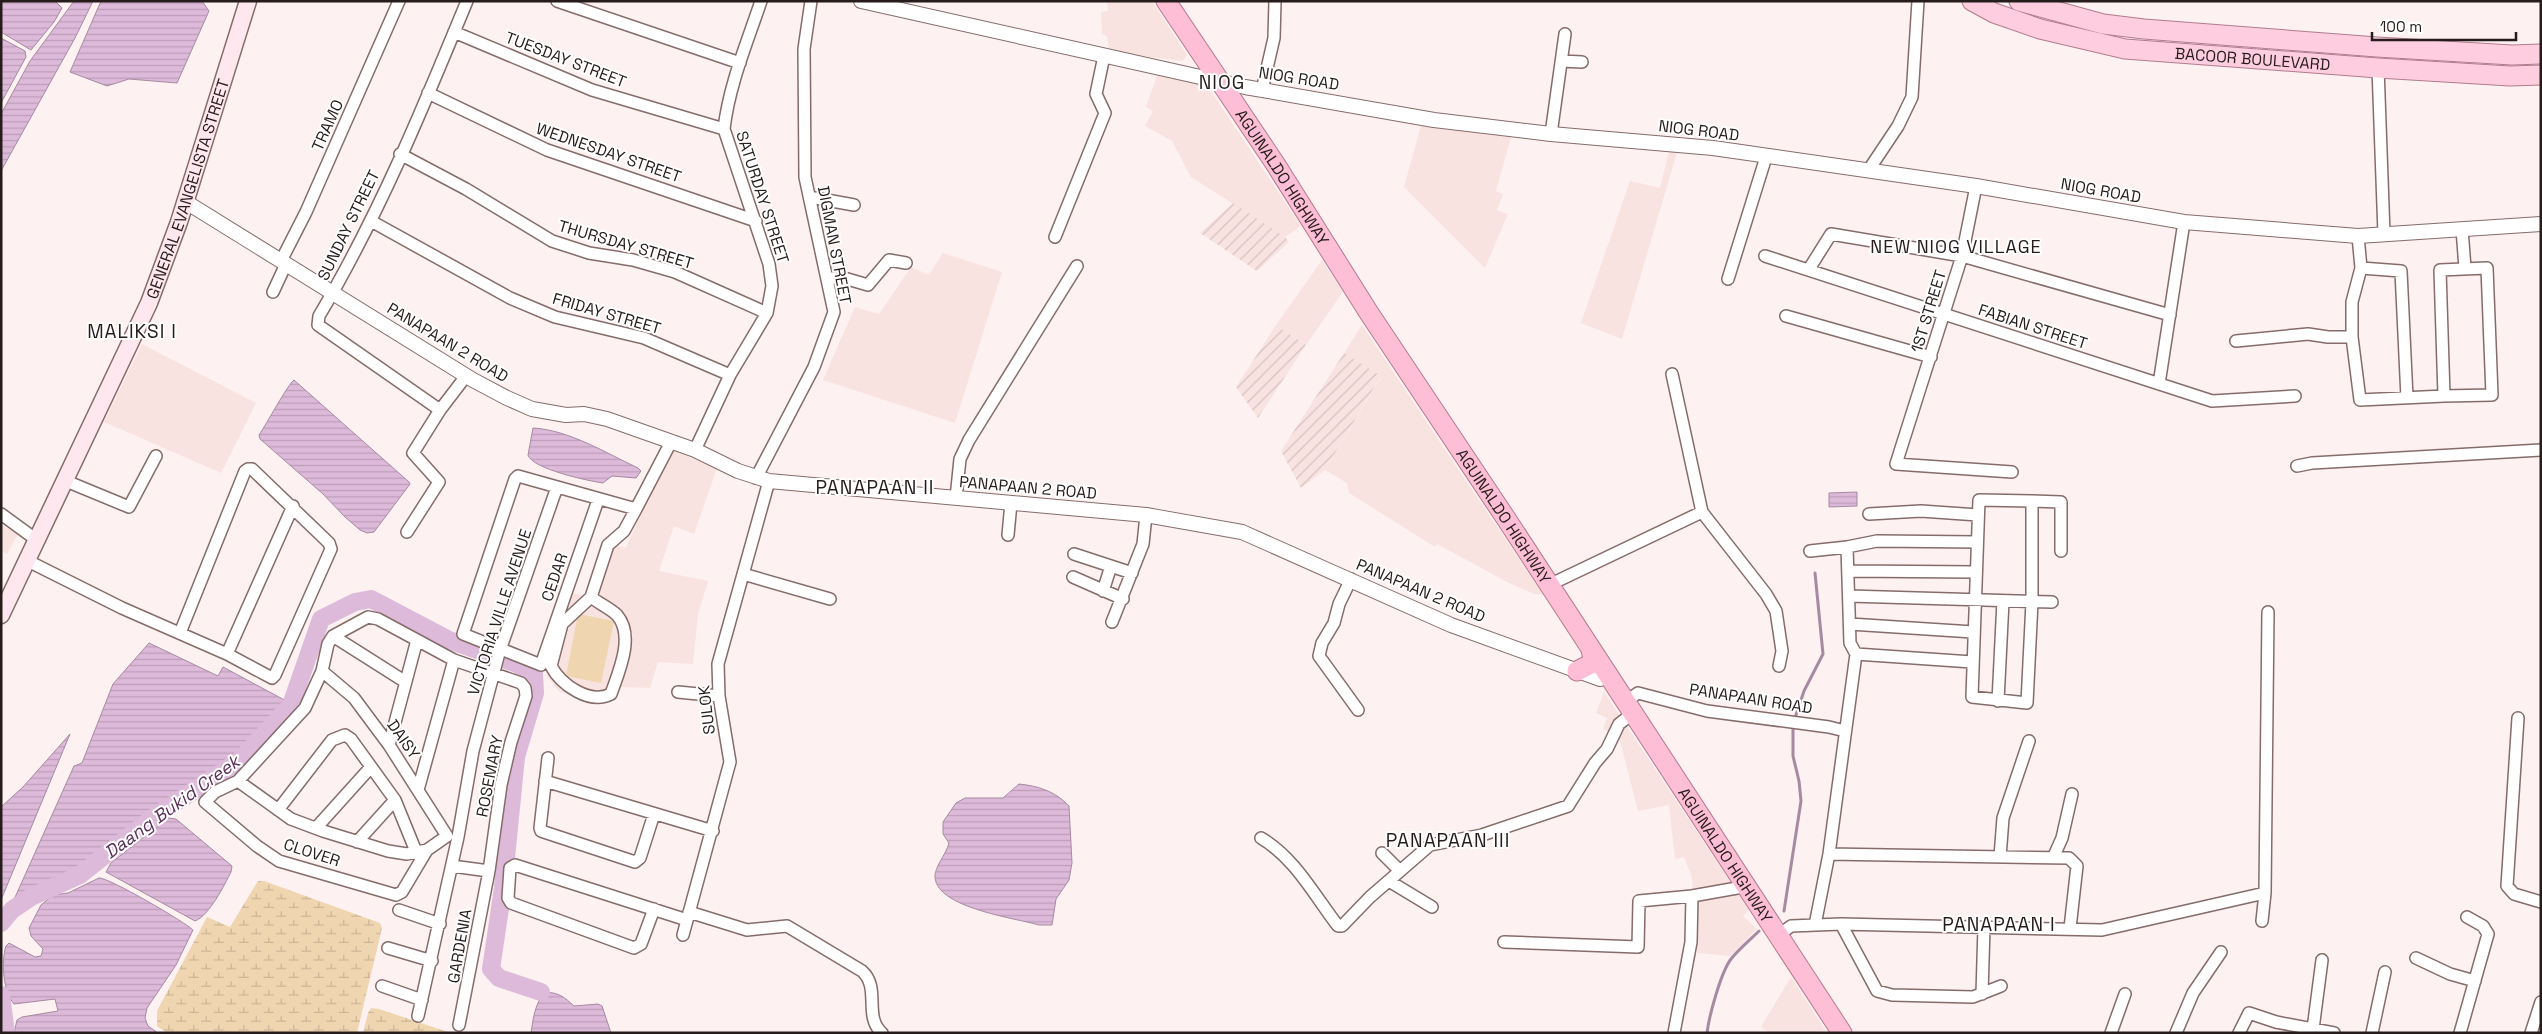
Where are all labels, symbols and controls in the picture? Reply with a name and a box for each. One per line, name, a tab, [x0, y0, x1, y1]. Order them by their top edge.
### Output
scale bar	[2372, 10, 2516, 42]
text: 100 m	[2380, 17, 2422, 36]
street label: TUESDAY STREET	[502, 27, 629, 92]
street label: BACOOR BOULEVARD	[2174, 43, 2331, 75]
street label: NIOG ROAD	[1257, 62, 1341, 95]
district label: NIOG	[1199, 70, 1245, 95]
street label: GENERAL EVANGELISTA STREET	[141, 76, 234, 302]
street label: TRAMO	[307, 96, 348, 154]
street label: AGUINALDO HIGHWAY	[1230, 105, 1334, 249]
street label: NIOG ROAD	[1657, 115, 1741, 146]
street label: WEDNESDAY STREET	[533, 118, 684, 187]
street label: SATURDAY STREET	[731, 128, 794, 266]
street label: SUNDAY STREET	[313, 167, 384, 284]
street label: NIOG ROAD	[2059, 173, 2143, 208]
street label: DIGMAN STREET	[813, 184, 856, 306]
street label: THURSDAY STREET	[556, 215, 696, 274]
district label: NEW NIOG VILLAGE	[1870, 235, 2042, 258]
street label: 1ST STREET	[1906, 267, 1951, 355]
street label: FRIDAY STREET	[550, 288, 664, 339]
street label: PANAPAAN 2 ROAD	[383, 298, 512, 387]
street label: FABIAN STREET	[1976, 299, 2090, 354]
district label: MALIKSI I	[87, 319, 177, 344]
street label: AGUINALDO HIGHWAY	[1451, 445, 1556, 588]
street label: PANAPAAN 2 ROAD	[958, 471, 1098, 504]
district label: PANAPAAN II	[816, 475, 934, 500]
street label: VICTORIA VILLE AVENUE	[463, 526, 536, 698]
street label: CEDAR	[536, 550, 573, 604]
street label: PANAPAAN 2 ROAD	[1353, 554, 1489, 627]
street label: PANAPAAN ROAD	[1688, 678, 1814, 719]
street label: SULOK	[693, 684, 720, 736]
street label: DAISY	[382, 715, 425, 763]
street label: ROSEMARY	[471, 733, 508, 819]
water label: Daang Bukid Creek	[99, 748, 246, 864]
street label: AGUINALDO HIGHWAY	[1673, 783, 1777, 927]
district label: PANAPAAN III	[1386, 828, 1510, 853]
street label: CLOVER	[281, 834, 343, 871]
street label: GARDENIA	[443, 907, 476, 985]
district label: PANAPAAN I	[1942, 912, 2056, 937]

